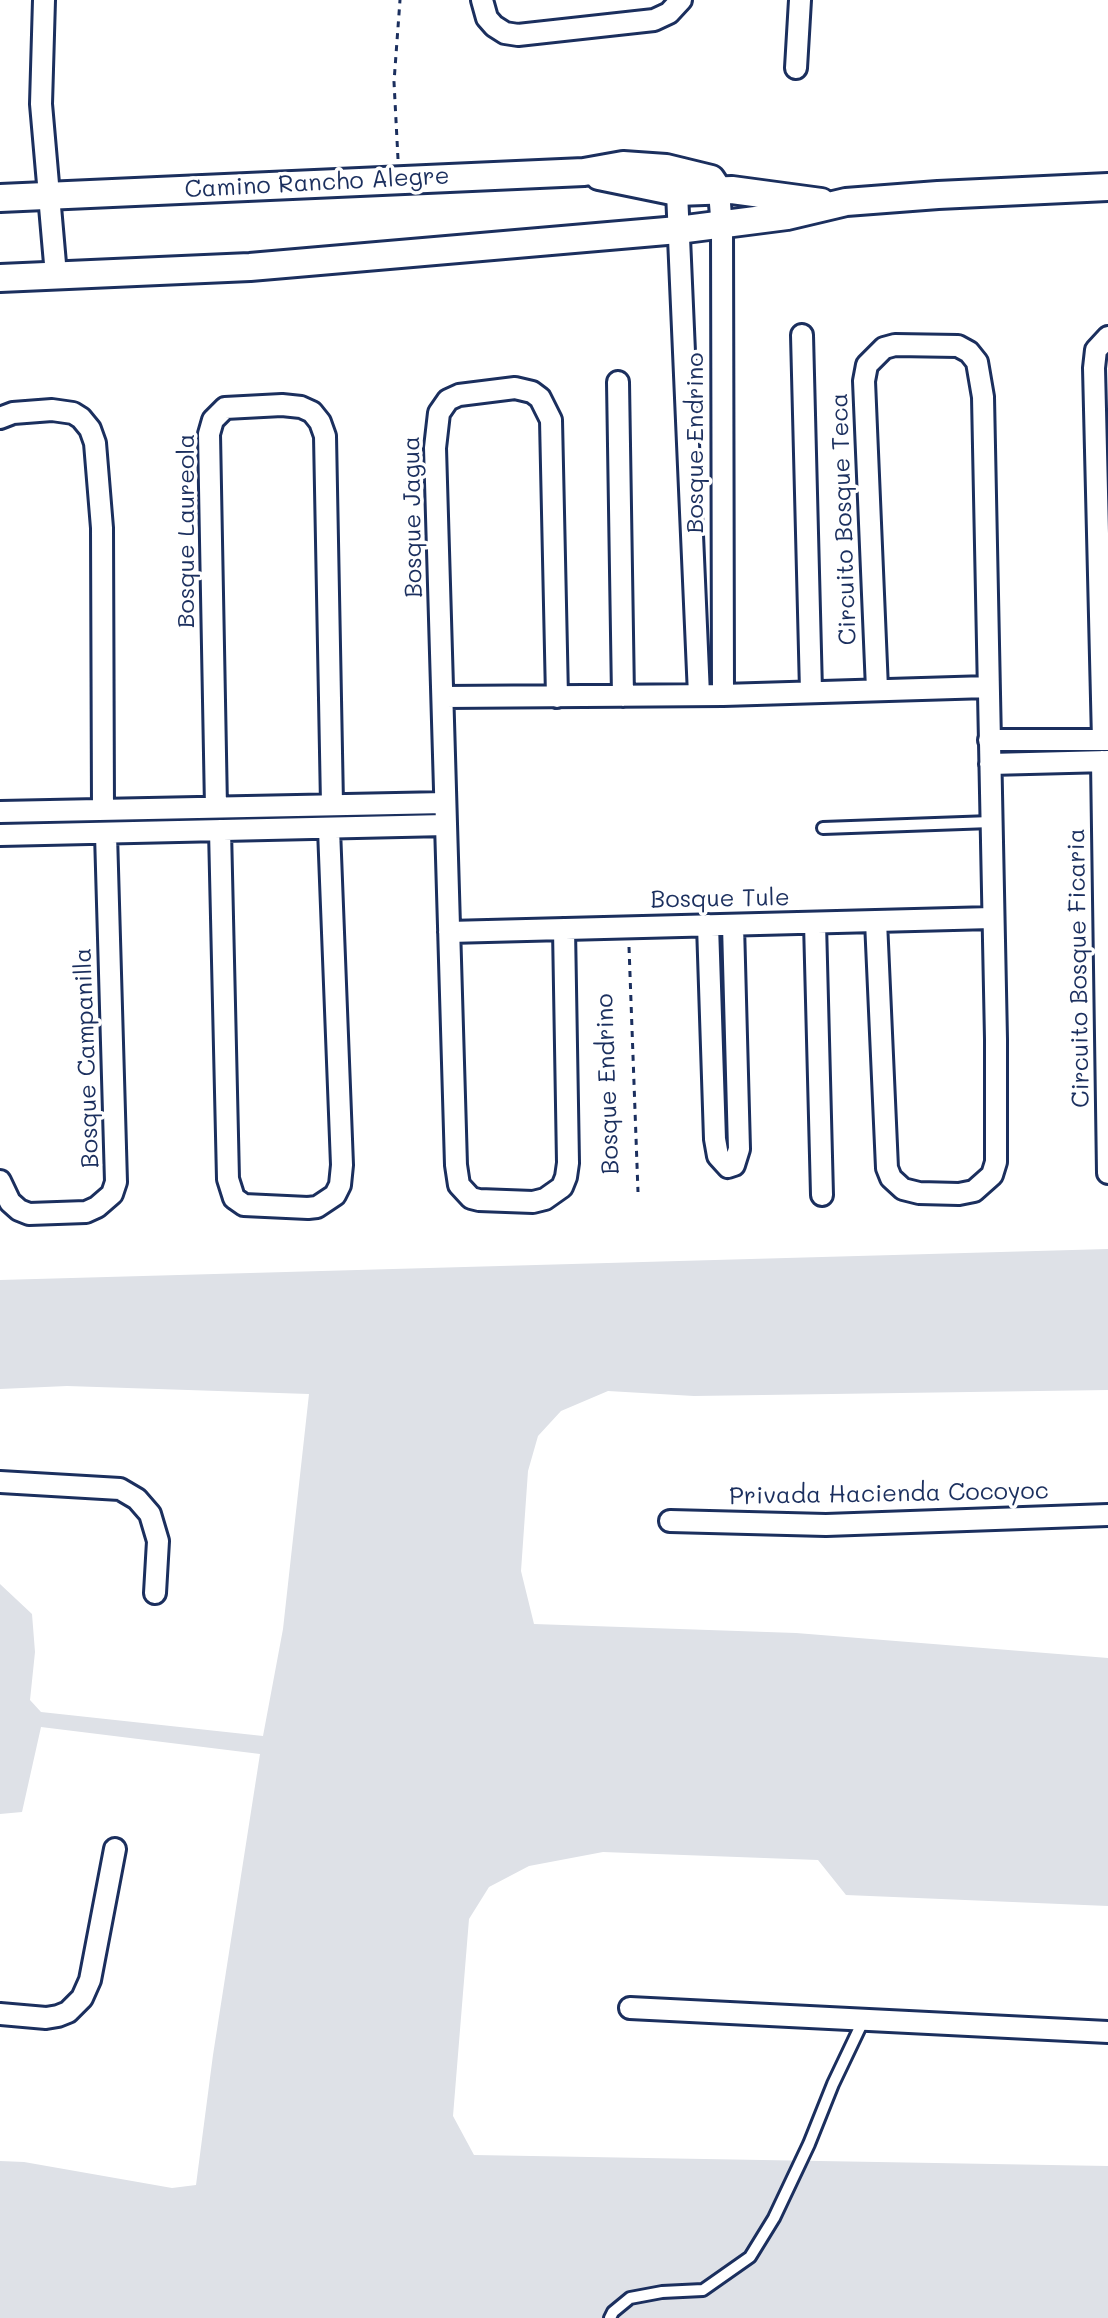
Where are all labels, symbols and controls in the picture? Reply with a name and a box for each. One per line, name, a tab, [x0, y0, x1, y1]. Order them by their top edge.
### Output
street label: Camino Rancho Alegre	[184, 162, 450, 204]
street label: Bosque Endrino	[682, 352, 710, 534]
street label: Circuito Bosque Teca	[825, 392, 863, 646]
street label: Bosque Laureola	[173, 434, 201, 628]
street label: Bosque Jagua	[397, 436, 429, 598]
street label: Circuito Bosque Ficaria	[1062, 828, 1096, 1108]
street label: Bosque Tule	[650, 883, 790, 915]
street label: Bosque Campanilla	[69, 947, 105, 1169]
street label: Bosque Endrino	[590, 993, 626, 1175]
street label: Privada Hacienda Cocoyoc	[729, 1477, 1049, 1511]

